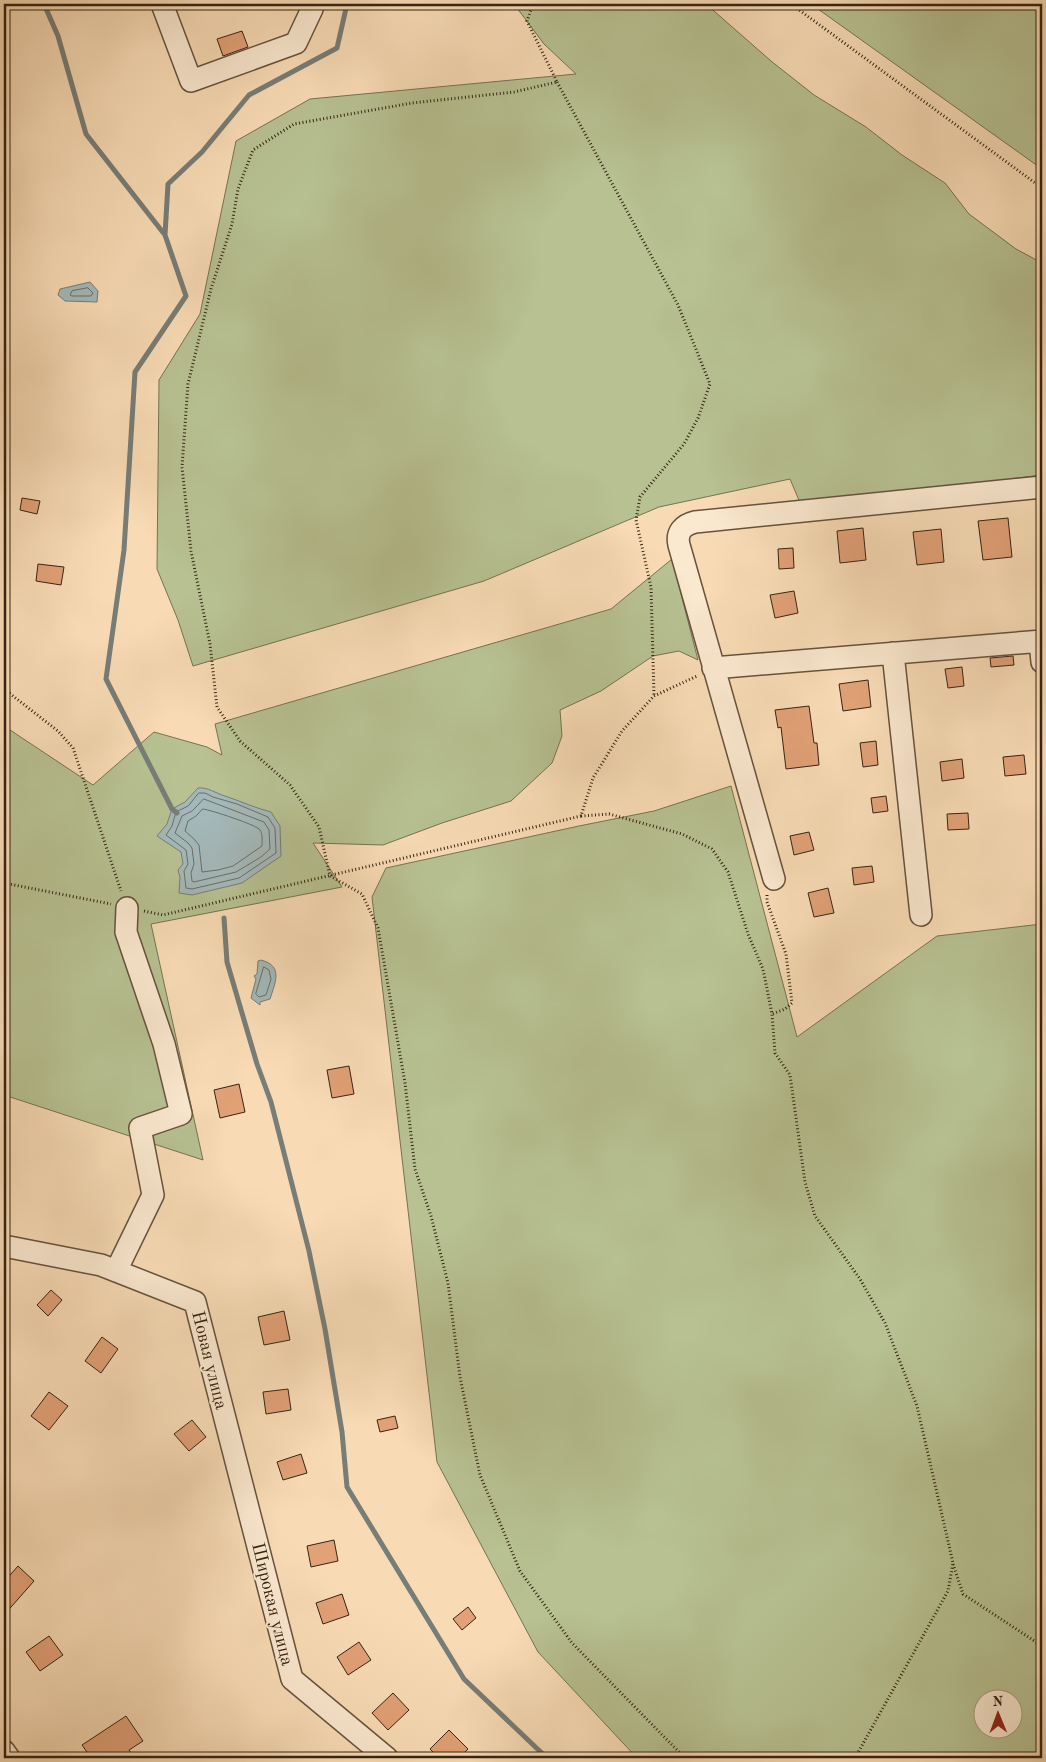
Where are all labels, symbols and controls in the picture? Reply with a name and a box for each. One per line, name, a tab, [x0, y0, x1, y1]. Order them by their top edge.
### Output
street label: Новая улица	[188, 1309, 230, 1412]
street label: Широкая улица	[248, 1541, 296, 1668]
north arrow	[974, 1690, 1024, 1740]
text: N	[992, 1695, 1004, 1709]

